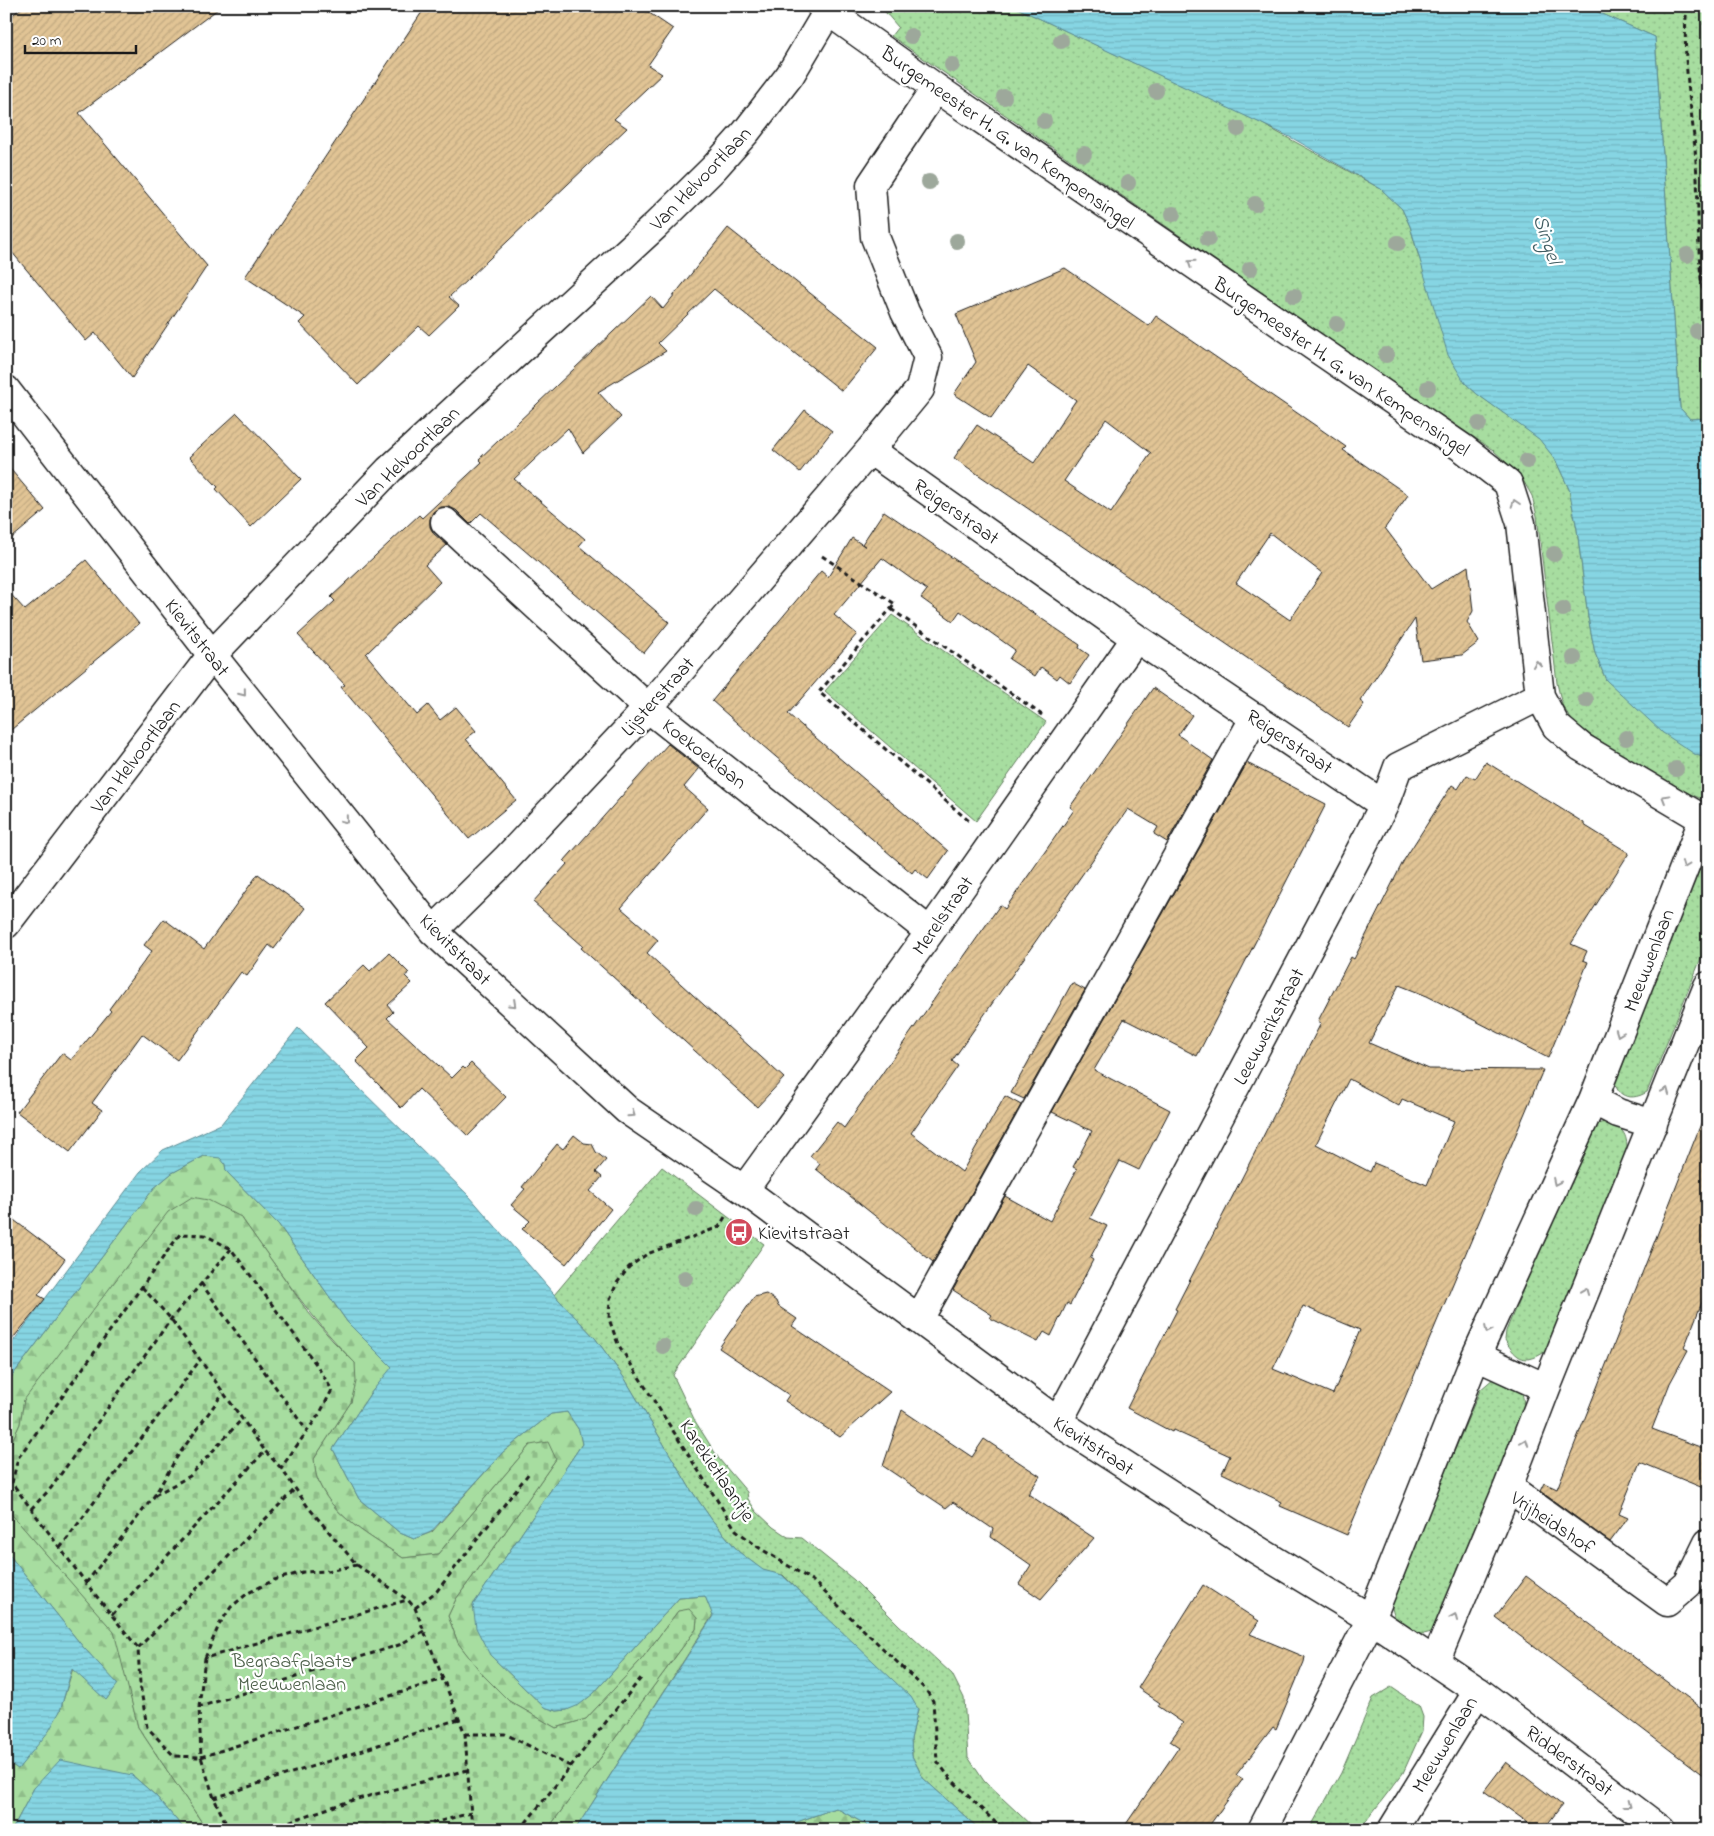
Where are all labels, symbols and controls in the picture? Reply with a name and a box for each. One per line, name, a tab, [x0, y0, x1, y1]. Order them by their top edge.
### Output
scale bar	[25, 22, 136, 54]
text: 20 m	[32, 30, 62, 52]
street label: Burgemeester H. G. van Kempensingel	[872, 39, 1139, 239]
street label: Van Helvoortlaan	[644, 121, 759, 239]
water label: Singel	[1523, 211, 1569, 271]
one-way arrow	[1187, 260, 1197, 269]
street label: Burgemeester H. G. van Kempensingel	[1205, 270, 1475, 466]
street label: Van Helvoortlaan	[349, 400, 468, 516]
street label: Reigerstraat	[906, 473, 1005, 554]
one-way arrow	[1510, 499, 1520, 508]
street label: Kievitstraat	[156, 593, 236, 684]
street label: Lijsterstraat	[615, 651, 703, 744]
one-way arrow	[1532, 659, 1543, 667]
one-way arrow	[237, 688, 246, 697]
street label: Van Helvoortlaan	[84, 695, 189, 821]
street label: Reigerstraat	[1239, 703, 1338, 784]
street label: Koekoeklaan	[655, 713, 752, 797]
one-way arrow	[1662, 794, 1671, 804]
one-way arrow	[339, 814, 347, 823]
one-way arrow	[1681, 861, 1691, 869]
street label: Merelstraat	[906, 871, 982, 962]
street label: Meeuwenlaan	[1617, 905, 1683, 1017]
street label: Kievitstraat	[412, 908, 497, 994]
street label: Leeuwerikstraat	[1227, 963, 1313, 1091]
one-way arrow	[507, 998, 516, 1007]
one-way arrow	[1615, 1028, 1626, 1037]
one-way arrow	[1659, 1087, 1670, 1096]
one-way arrow	[627, 1108, 636, 1117]
one-way arrow	[1551, 1177, 1562, 1186]
bus stop icon: Kievitstraat	[724, 1217, 754, 1247]
place label: Kievitstraat	[758, 1220, 850, 1249]
one-way arrow	[1579, 1287, 1589, 1296]
one-way arrow	[1484, 1325, 1494, 1334]
street label: Kievitstraat	[1046, 1410, 1139, 1484]
street label: Karekietlaantje	[671, 1414, 761, 1529]
one-way arrow	[1519, 1438, 1530, 1447]
street label: Vrijheidshof	[1503, 1485, 1600, 1563]
one-way arrow	[1447, 1613, 1458, 1622]
park label: Begraafplaats Meeuwenlaan	[231, 1648, 352, 1700]
street label: Meeuwenlaan	[1406, 1691, 1487, 1799]
street label: Ridderstraat	[1518, 1719, 1619, 1805]
one-way arrow	[1622, 1799, 1631, 1807]

